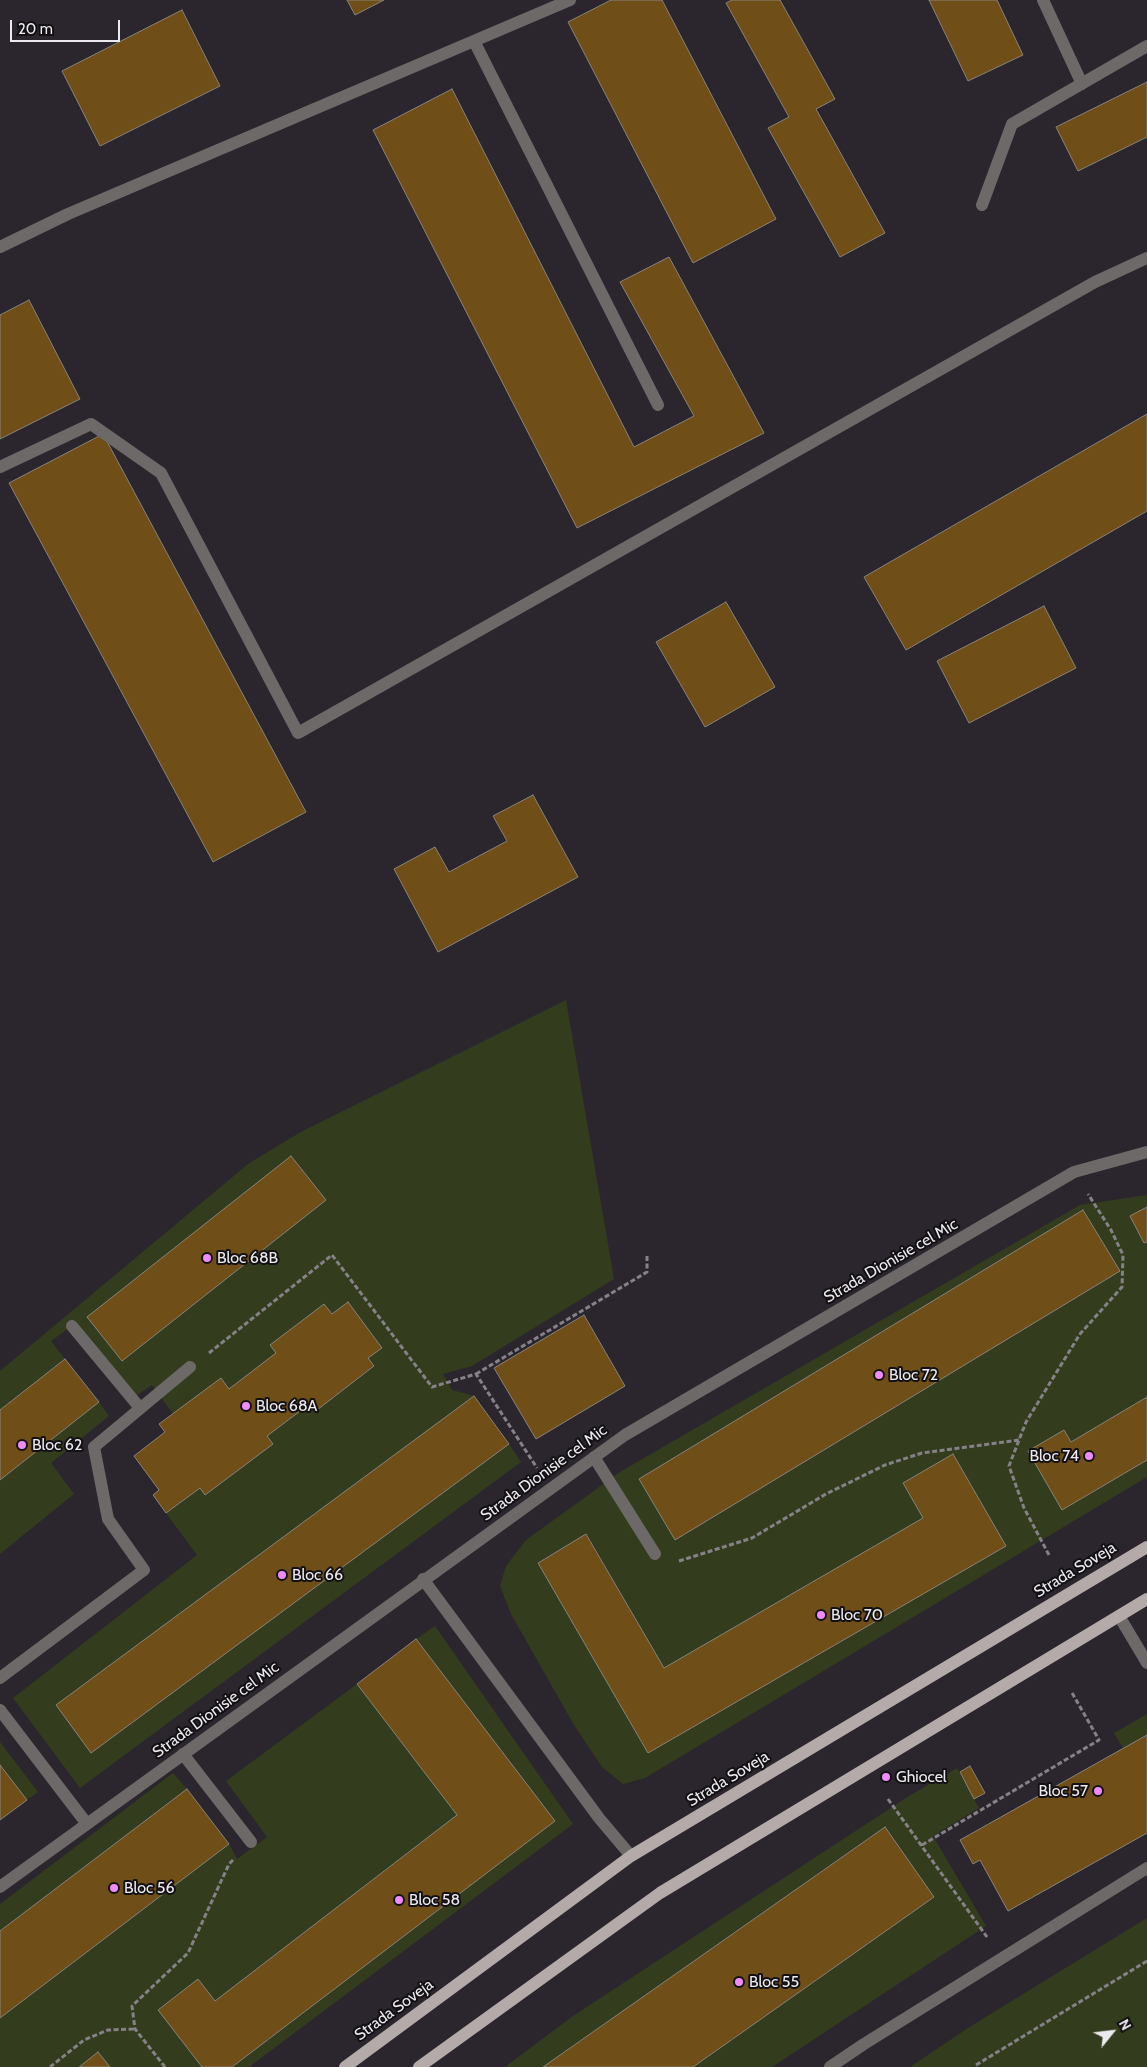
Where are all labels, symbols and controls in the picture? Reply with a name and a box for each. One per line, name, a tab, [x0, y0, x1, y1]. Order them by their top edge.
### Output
scale bar	[12, 10, 122, 42]
text: 20 m	[18, 20, 53, 38]
street label: Strada Dionisie cel Mic	[821, 1215, 961, 1307]
place label: Bloc 68B	[217, 1248, 278, 1268]
marker: Bloc 68B	[201, 1252, 213, 1264]
place label: Bloc 72	[889, 1365, 938, 1385]
marker: Bloc 72	[873, 1369, 885, 1381]
place label: Bloc 68A	[256, 1396, 317, 1416]
marker: Bloc 68A	[240, 1400, 252, 1412]
street label: Strada Dionisie cel Mic	[477, 1421, 611, 1525]
place label: Bloc 62	[32, 1435, 82, 1455]
marker: Bloc 62	[16, 1439, 28, 1451]
place label: Bloc 74	[1029, 1446, 1079, 1466]
marker: Bloc 74	[1083, 1450, 1095, 1462]
street label: Strada Soveja	[1031, 1538, 1119, 1602]
place label: Bloc 66	[292, 1565, 343, 1585]
marker: Bloc 66	[276, 1569, 288, 1581]
place label: Bloc 70	[831, 1605, 883, 1625]
marker: Bloc 70	[815, 1609, 827, 1621]
street label: Strada Dionisie cel Mic	[149, 1658, 283, 1762]
street label: Strada Soveja	[684, 1747, 772, 1811]
place label: Ghiocel	[896, 1767, 947, 1787]
marker: Ghiocel	[880, 1771, 892, 1783]
place label: Bloc 57	[1038, 1781, 1088, 1801]
marker: Bloc 57	[1092, 1785, 1104, 1797]
place label: Bloc 56	[124, 1878, 175, 1898]
marker: Bloc 56	[108, 1882, 120, 1894]
place label: Bloc 58	[409, 1890, 460, 1910]
marker: Bloc 58	[393, 1894, 405, 1906]
place label: Bloc 55	[749, 1972, 799, 1992]
street label: Strada Soveja	[351, 1975, 437, 2045]
marker: Bloc 55	[733, 1976, 745, 1988]
north arrow	[1087, 2007, 1137, 2057]
text: N	[1115, 2016, 1135, 2033]

